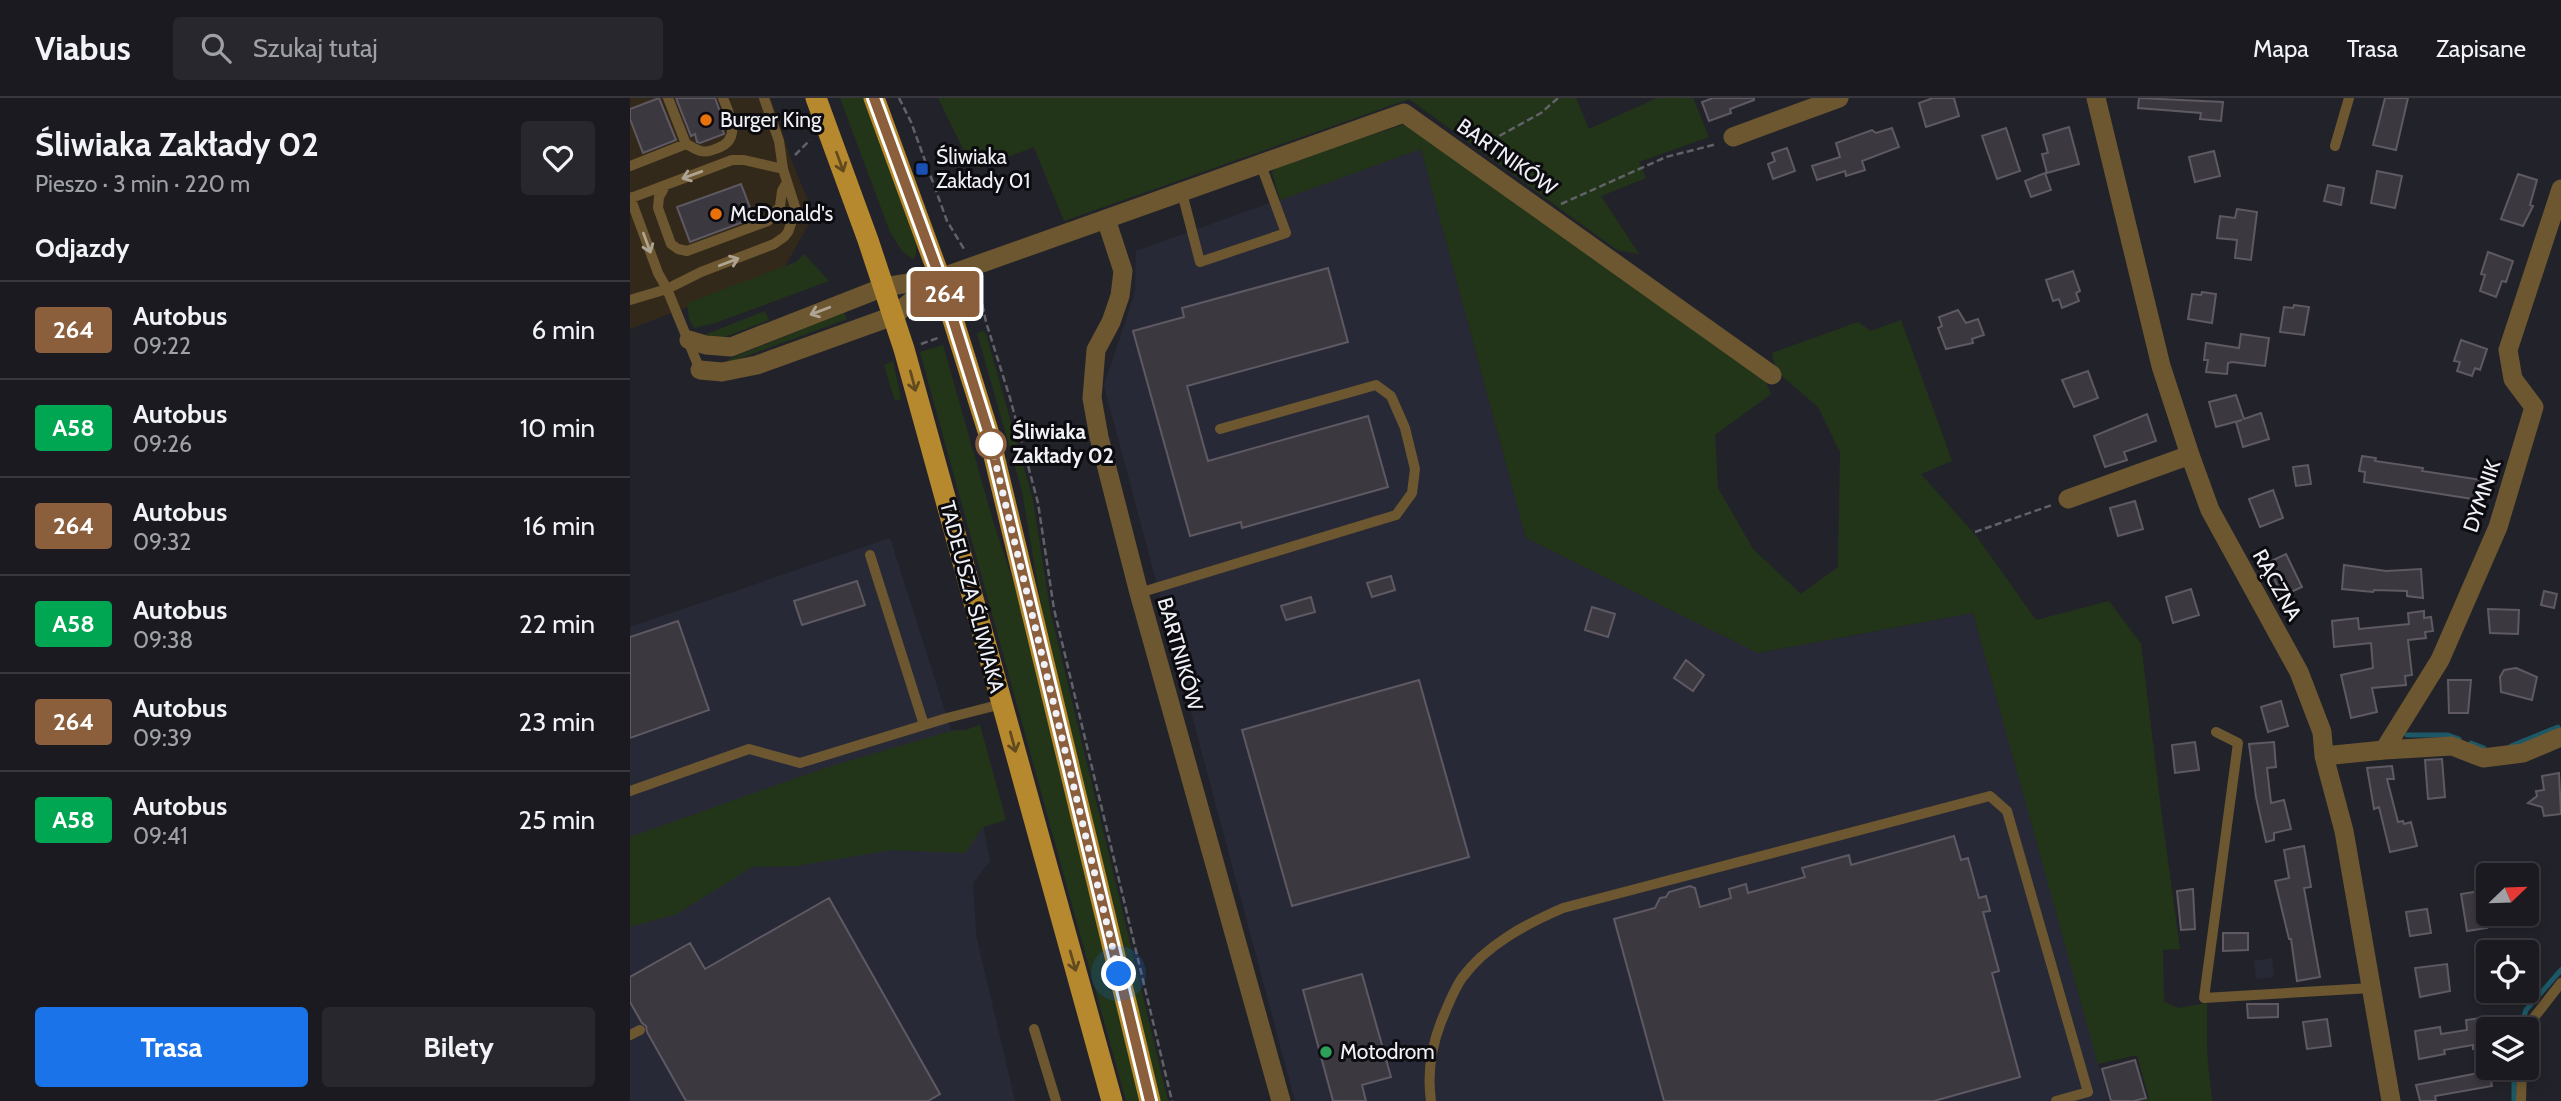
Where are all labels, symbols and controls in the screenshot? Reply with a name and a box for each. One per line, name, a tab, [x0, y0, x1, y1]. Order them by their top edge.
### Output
search box	[173, 17, 663, 80]
text: Viabus	[35, 28, 131, 68]
icon: search	[197, 29, 235, 67]
text: Szukaj tutaj	[253, 32, 378, 64]
text: Mapa	[2253, 34, 2309, 63]
text: Trasa	[2347, 34, 2398, 63]
text: Zapisane	[2436, 34, 2526, 63]
place label: Burger King	[720, 107, 822, 132]
marker: Burger King	[698, 112, 714, 128]
street label: BARTNIKÓW	[1452, 113, 1562, 200]
button: heart	[521, 121, 595, 195]
text: Śliwiaka Zakłady 02	[35, 124, 319, 164]
place label: Śliwiaka Zakłady 01	[936, 144, 1030, 193]
one-way arrow	[835, 151, 847, 173]
marker: Śliwiaka Zakłady 01	[914, 161, 930, 177]
text: Pieszo · 3 min · 220 m	[35, 170, 250, 198]
one-way arrow	[681, 170, 703, 183]
place label: McDonald's	[730, 201, 834, 226]
marker: McDonald's	[708, 206, 724, 222]
text: Odjazdy	[35, 232, 130, 264]
one-way arrow	[642, 232, 654, 254]
one-way arrow	[718, 254, 740, 267]
line badge: 264	[905, 271, 985, 317]
text: 264	[924, 279, 966, 308]
text: Autobus	[133, 300, 227, 332]
one-way arrow	[810, 306, 832, 319]
text: 6 min	[532, 314, 595, 346]
text: 264	[53, 315, 94, 344]
text: 09:22	[133, 332, 191, 360]
one-way arrow	[907, 369, 920, 392]
text: Autobus	[133, 398, 227, 430]
text: 10 min	[520, 412, 595, 444]
text: A58	[52, 413, 95, 442]
place label: Śliwiaka Zakłady 02	[1012, 419, 1114, 468]
marker: Śliwiaka Zakłady 02	[976, 429, 1006, 459]
text: 09:26	[133, 430, 192, 458]
street label: DYMNIK	[2457, 456, 2506, 535]
text: Autobus	[133, 496, 227, 528]
street label: TADEUSZA ŚLIWIAKA	[935, 498, 1010, 696]
text: 16 min	[523, 510, 595, 542]
text: 264	[53, 511, 94, 540]
text: 09:32	[133, 528, 191, 556]
street label: RĄCZNA	[2248, 545, 2307, 625]
text: Autobus	[133, 594, 227, 626]
street label: BARTNIKÓW	[1152, 594, 1209, 713]
text: 22 min	[519, 608, 595, 640]
text: A58	[52, 609, 95, 638]
text: 09:38	[133, 626, 193, 654]
text: Autobus	[133, 692, 227, 724]
text: 23 min	[519, 706, 595, 738]
text: 264	[53, 707, 94, 736]
text: 09:39	[133, 724, 192, 752]
one-way arrow	[1007, 731, 1020, 753]
text: Autobus	[133, 790, 227, 822]
text: 25 min	[519, 804, 595, 836]
text: A58	[52, 805, 95, 834]
text: 09:41	[133, 822, 188, 850]
north arrow	[2476, 863, 2539, 926]
map controls	[2476, 863, 2539, 1080]
button: locate	[2476, 940, 2539, 1003]
one-way arrow	[1068, 950, 1081, 972]
your location	[1101, 956, 1136, 991]
button: Trasa	[35, 1007, 308, 1087]
button: Bilety	[322, 1007, 595, 1087]
button: layers	[2476, 1017, 2539, 1080]
place label: Motodrom	[1340, 1039, 1435, 1064]
marker: Motodrom	[1318, 1044, 1334, 1060]

